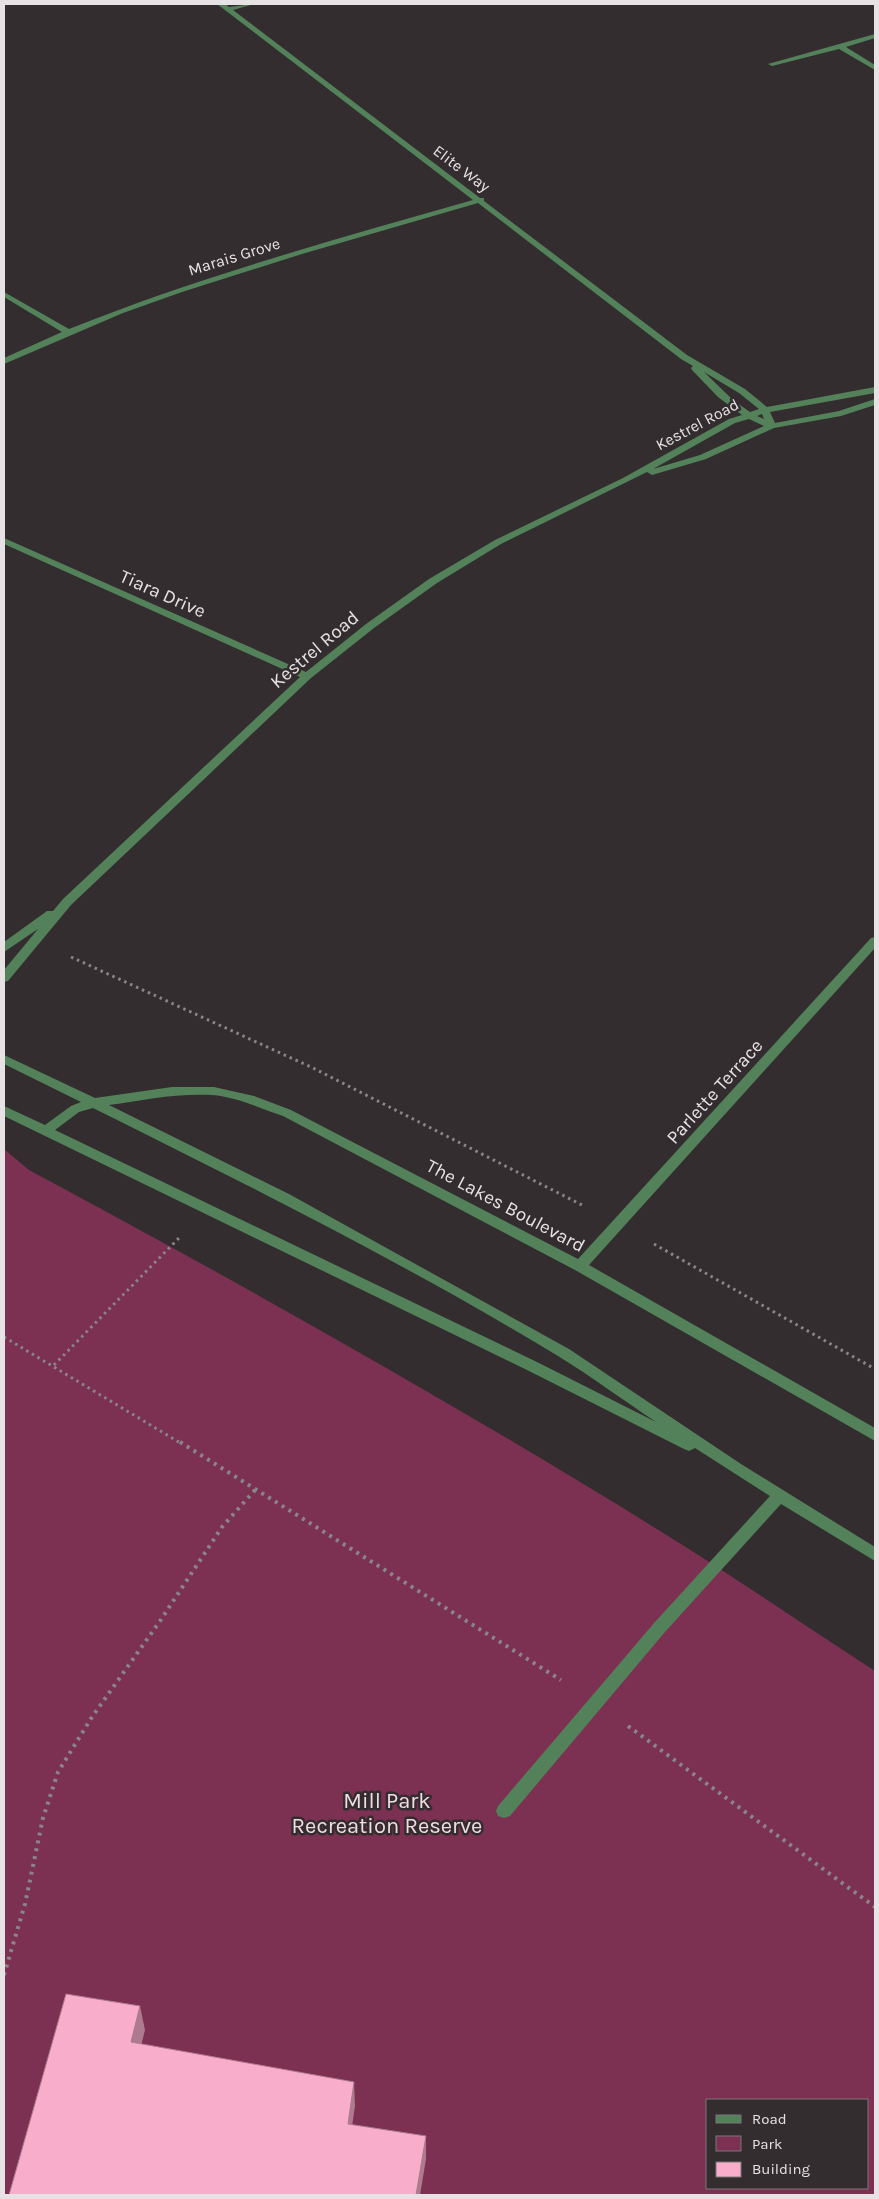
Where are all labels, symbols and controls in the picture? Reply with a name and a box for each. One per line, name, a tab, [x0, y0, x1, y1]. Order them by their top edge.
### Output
street label: Elite Way	[429, 141, 494, 196]
street label: Marais Grove	[186, 234, 282, 279]
street label: Kestrel Road	[652, 395, 742, 454]
street label: Tiara Drive	[116, 565, 209, 623]
street label: Kestrel Road	[266, 606, 363, 693]
street label: Parlette Terrace	[662, 1035, 767, 1148]
street label: The Lakes Boulevard	[422, 1155, 589, 1257]
park label: Mill Park Recreation Reserve	[292, 1788, 482, 1839]
legend	[706, 2099, 869, 2189]
text: Road	[752, 2110, 787, 2128]
text: Park	[752, 2135, 782, 2153]
text: Building	[752, 2160, 810, 2178]

